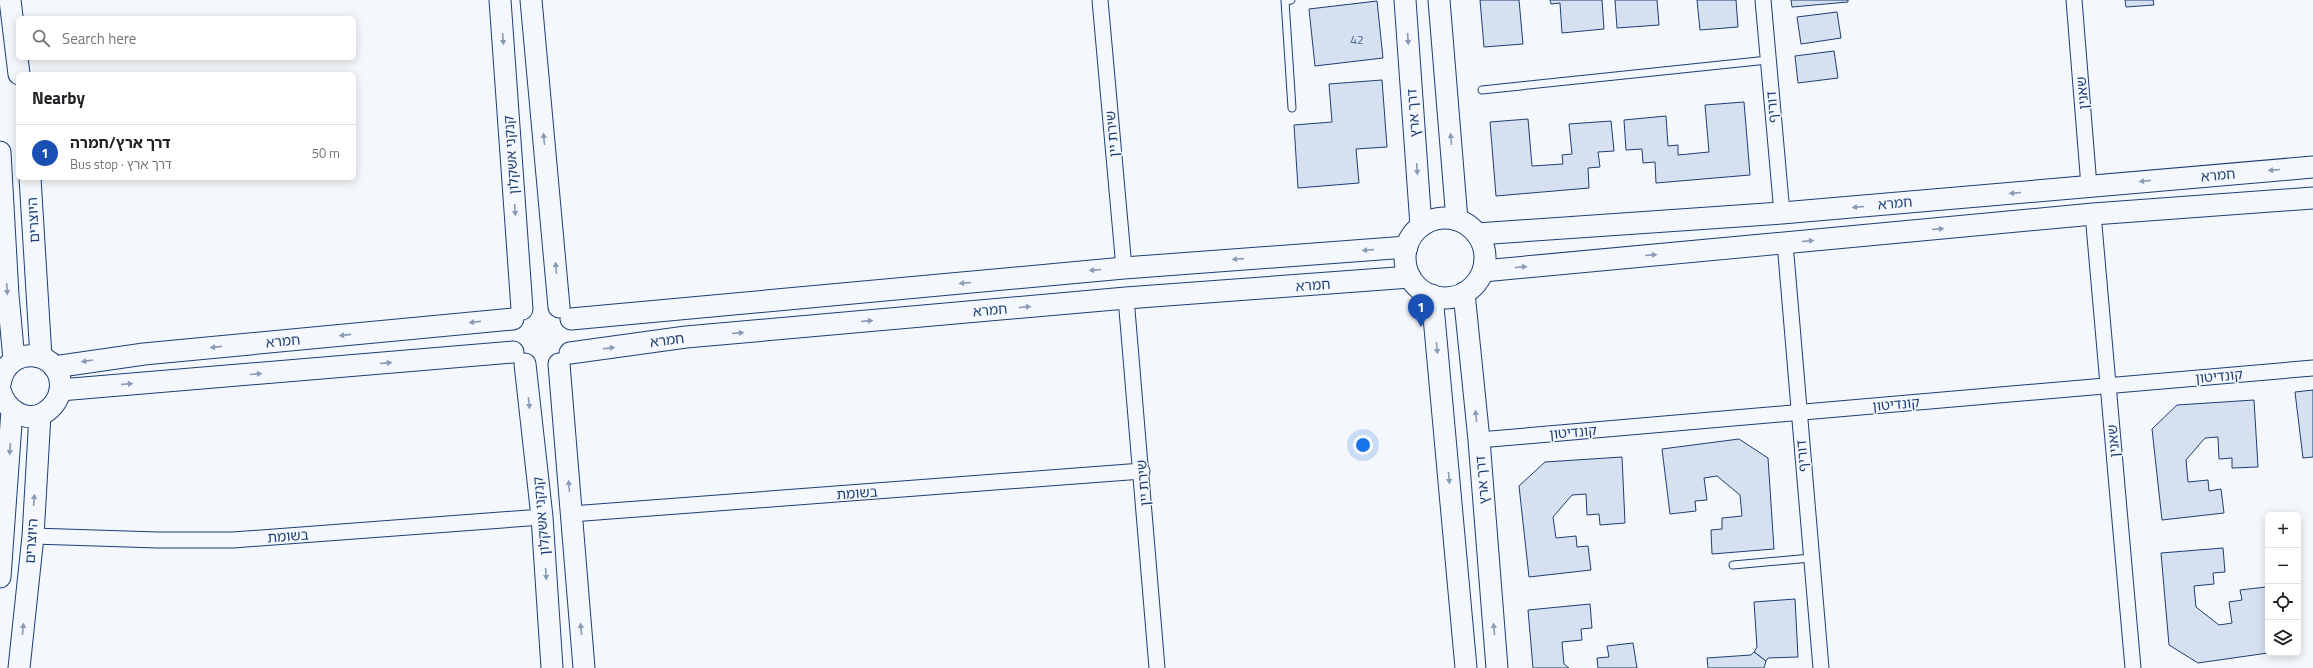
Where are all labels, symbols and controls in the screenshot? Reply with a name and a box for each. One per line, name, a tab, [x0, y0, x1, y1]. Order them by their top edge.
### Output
search box	[16, 16, 356, 60]
icon: search	[30, 27, 52, 49]
text: Search here	[62, 27, 136, 50]
house number: 42	[1350, 30, 1364, 49]
one-way arrow	[500, 33, 507, 45]
one-way arrow	[1404, 33, 1411, 45]
street label: שאנין	[2070, 76, 2093, 110]
text: Nearby	[32, 85, 85, 111]
street label: דרך ארץ	[1400, 88, 1425, 138]
street label: דוריף	[1760, 90, 1783, 124]
street label: שירת יין	[1099, 110, 1124, 158]
street label: קנקני אשקלון	[497, 115, 524, 195]
text: דרך ארץ/חמרה	[70, 131, 171, 154]
one-way arrow	[540, 133, 547, 145]
one-way arrow	[1447, 133, 1454, 145]
text: 1	[41, 143, 49, 163]
text: 50 m	[312, 143, 340, 163]
text: Bus stop · דרך ארץ	[70, 154, 172, 174]
one-way arrow	[1414, 163, 1421, 175]
street label: חמרא	[2200, 163, 2236, 186]
one-way arrow	[2268, 167, 2280, 174]
one-way arrow	[2139, 178, 2151, 185]
one-way arrow	[2009, 189, 2021, 196]
street label: חמרא	[1877, 191, 1913, 214]
street label: היוצרים	[21, 197, 44, 243]
one-way arrow	[1852, 203, 1864, 210]
one-way arrow	[512, 204, 519, 216]
one-way arrow	[1932, 225, 1944, 232]
one-way arrow	[1802, 237, 1814, 244]
one-way arrow	[1362, 246, 1374, 253]
one-way arrow	[1645, 252, 1657, 259]
one-way arrow	[1232, 256, 1244, 263]
one-way arrow	[552, 262, 559, 274]
one-way arrow	[1515, 264, 1527, 271]
one-way arrow	[1089, 267, 1101, 274]
street label: חמרא	[1295, 273, 1331, 296]
one-way arrow	[959, 279, 971, 286]
one-way arrow	[4, 283, 11, 295]
pin: 1	[1408, 294, 1434, 327]
street label: חמרא	[972, 298, 1008, 321]
one-way arrow	[1019, 304, 1031, 311]
one-way arrow	[861, 318, 874, 325]
one-way arrow	[469, 319, 481, 326]
street label: חמרא	[648, 327, 685, 352]
street label: חמרא	[265, 328, 301, 353]
one-way arrow	[732, 329, 744, 336]
one-way arrow	[339, 332, 351, 338]
one-way arrow	[1434, 342, 1441, 354]
one-way arrow	[210, 344, 222, 351]
one-way arrow	[603, 344, 615, 351]
one-way arrow	[81, 359, 93, 365]
one-way arrow	[380, 360, 392, 366]
street label: קונדיטון	[2194, 363, 2244, 388]
one-way arrow	[250, 370, 262, 377]
one-way arrow	[121, 381, 133, 388]
street label: קונדיטון	[1871, 391, 1921, 416]
one-way arrow	[526, 397, 532, 409]
one-way arrow	[1473, 410, 1480, 422]
street label: קונדיטון	[1548, 419, 1598, 444]
street label: שאנין	[2101, 424, 2124, 458]
your location	[1353, 435, 1373, 455]
street label: דוריף	[1790, 439, 1813, 473]
one-way arrow	[6, 443, 13, 455]
street label: דרך ארץ	[1469, 455, 1494, 505]
street label: שירת יין	[1130, 459, 1155, 507]
one-way arrow	[1445, 472, 1452, 484]
street label: קנקני אשקלון	[527, 476, 554, 556]
one-way arrow	[566, 480, 573, 492]
street label: בשומת	[836, 481, 878, 504]
one-way arrow	[31, 494, 38, 506]
map controls	[2265, 512, 2301, 656]
button: +	[2265, 512, 2301, 548]
street label: היוצרים	[18, 518, 43, 564]
street label: בשומת	[267, 524, 309, 547]
button: −	[2265, 548, 2301, 584]
one-way arrow	[542, 568, 549, 580]
button: locate	[2265, 584, 2301, 620]
button: layers	[2265, 620, 2301, 656]
one-way arrow	[20, 623, 26, 635]
one-way arrow	[577, 623, 584, 635]
one-way arrow	[1491, 623, 1498, 635]

